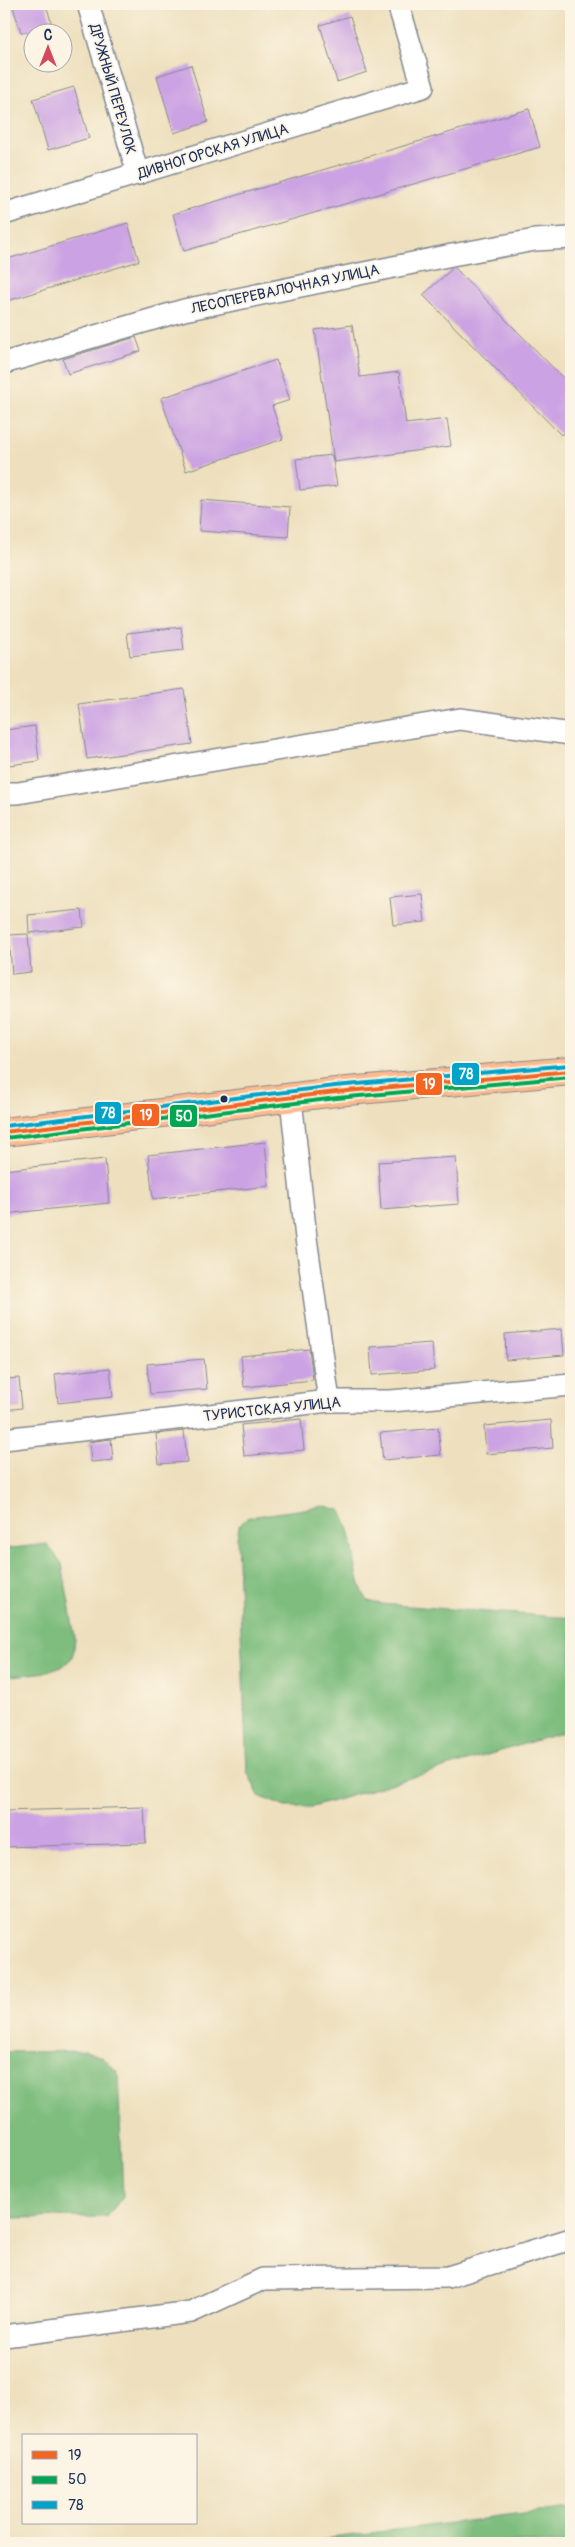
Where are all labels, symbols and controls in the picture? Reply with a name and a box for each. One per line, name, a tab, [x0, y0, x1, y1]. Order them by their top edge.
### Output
street label: ДРУЖНЫЙ ПЕРЕУЛОК	[84, 21, 140, 157]
north arrow	[22, 22, 72, 72]
text: С	[44, 27, 53, 44]
street label: ДИВНОГОРСКАЯ УЛИЦА	[135, 119, 291, 184]
street label: ЛЕСОПЕРЕВАЛОЧНАЯ УЛИЦА	[188, 260, 381, 319]
line badge: 78	[451, 1062, 480, 1086]
text: 78	[459, 1066, 473, 1083]
line badge: 19	[415, 1072, 443, 1096]
text: 19	[423, 1076, 435, 1093]
unlabelled marker	[219, 1094, 229, 1104]
line badge: 78	[94, 1101, 122, 1125]
line badge: 19	[131, 1103, 160, 1127]
line badge: 50	[169, 1104, 198, 1128]
text: 78	[101, 1105, 115, 1122]
text: 19	[140, 1107, 152, 1124]
text: 50	[175, 1108, 193, 1125]
street label: ТУРИСТСКАЯ УЛИЦА	[202, 1393, 342, 1426]
legend	[22, 2434, 198, 2524]
text: 19	[68, 2446, 82, 2465]
text: 50	[68, 2470, 86, 2489]
text: 78	[68, 2496, 84, 2515]

